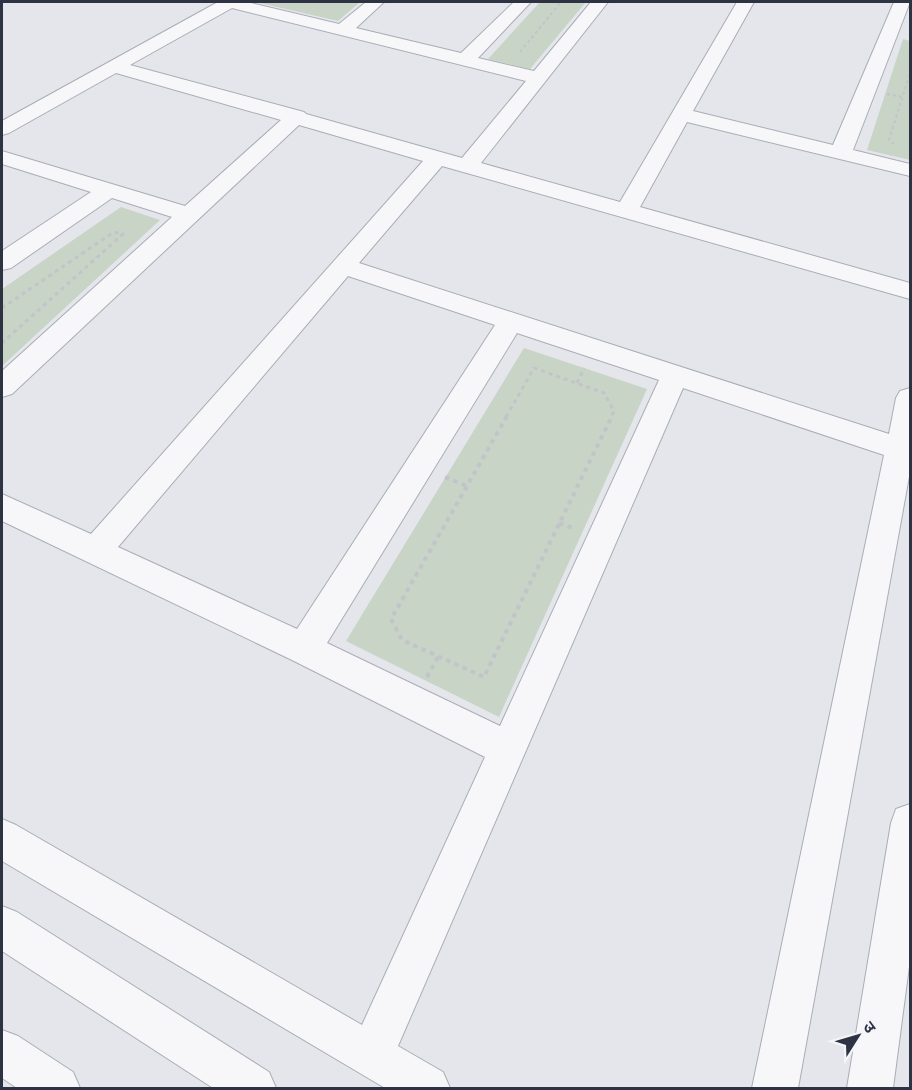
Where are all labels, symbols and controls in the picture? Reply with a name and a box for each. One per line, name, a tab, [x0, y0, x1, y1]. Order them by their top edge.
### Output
north arrow	[828, 1006, 888, 1066]
text: उ	[859, 1018, 880, 1037]

